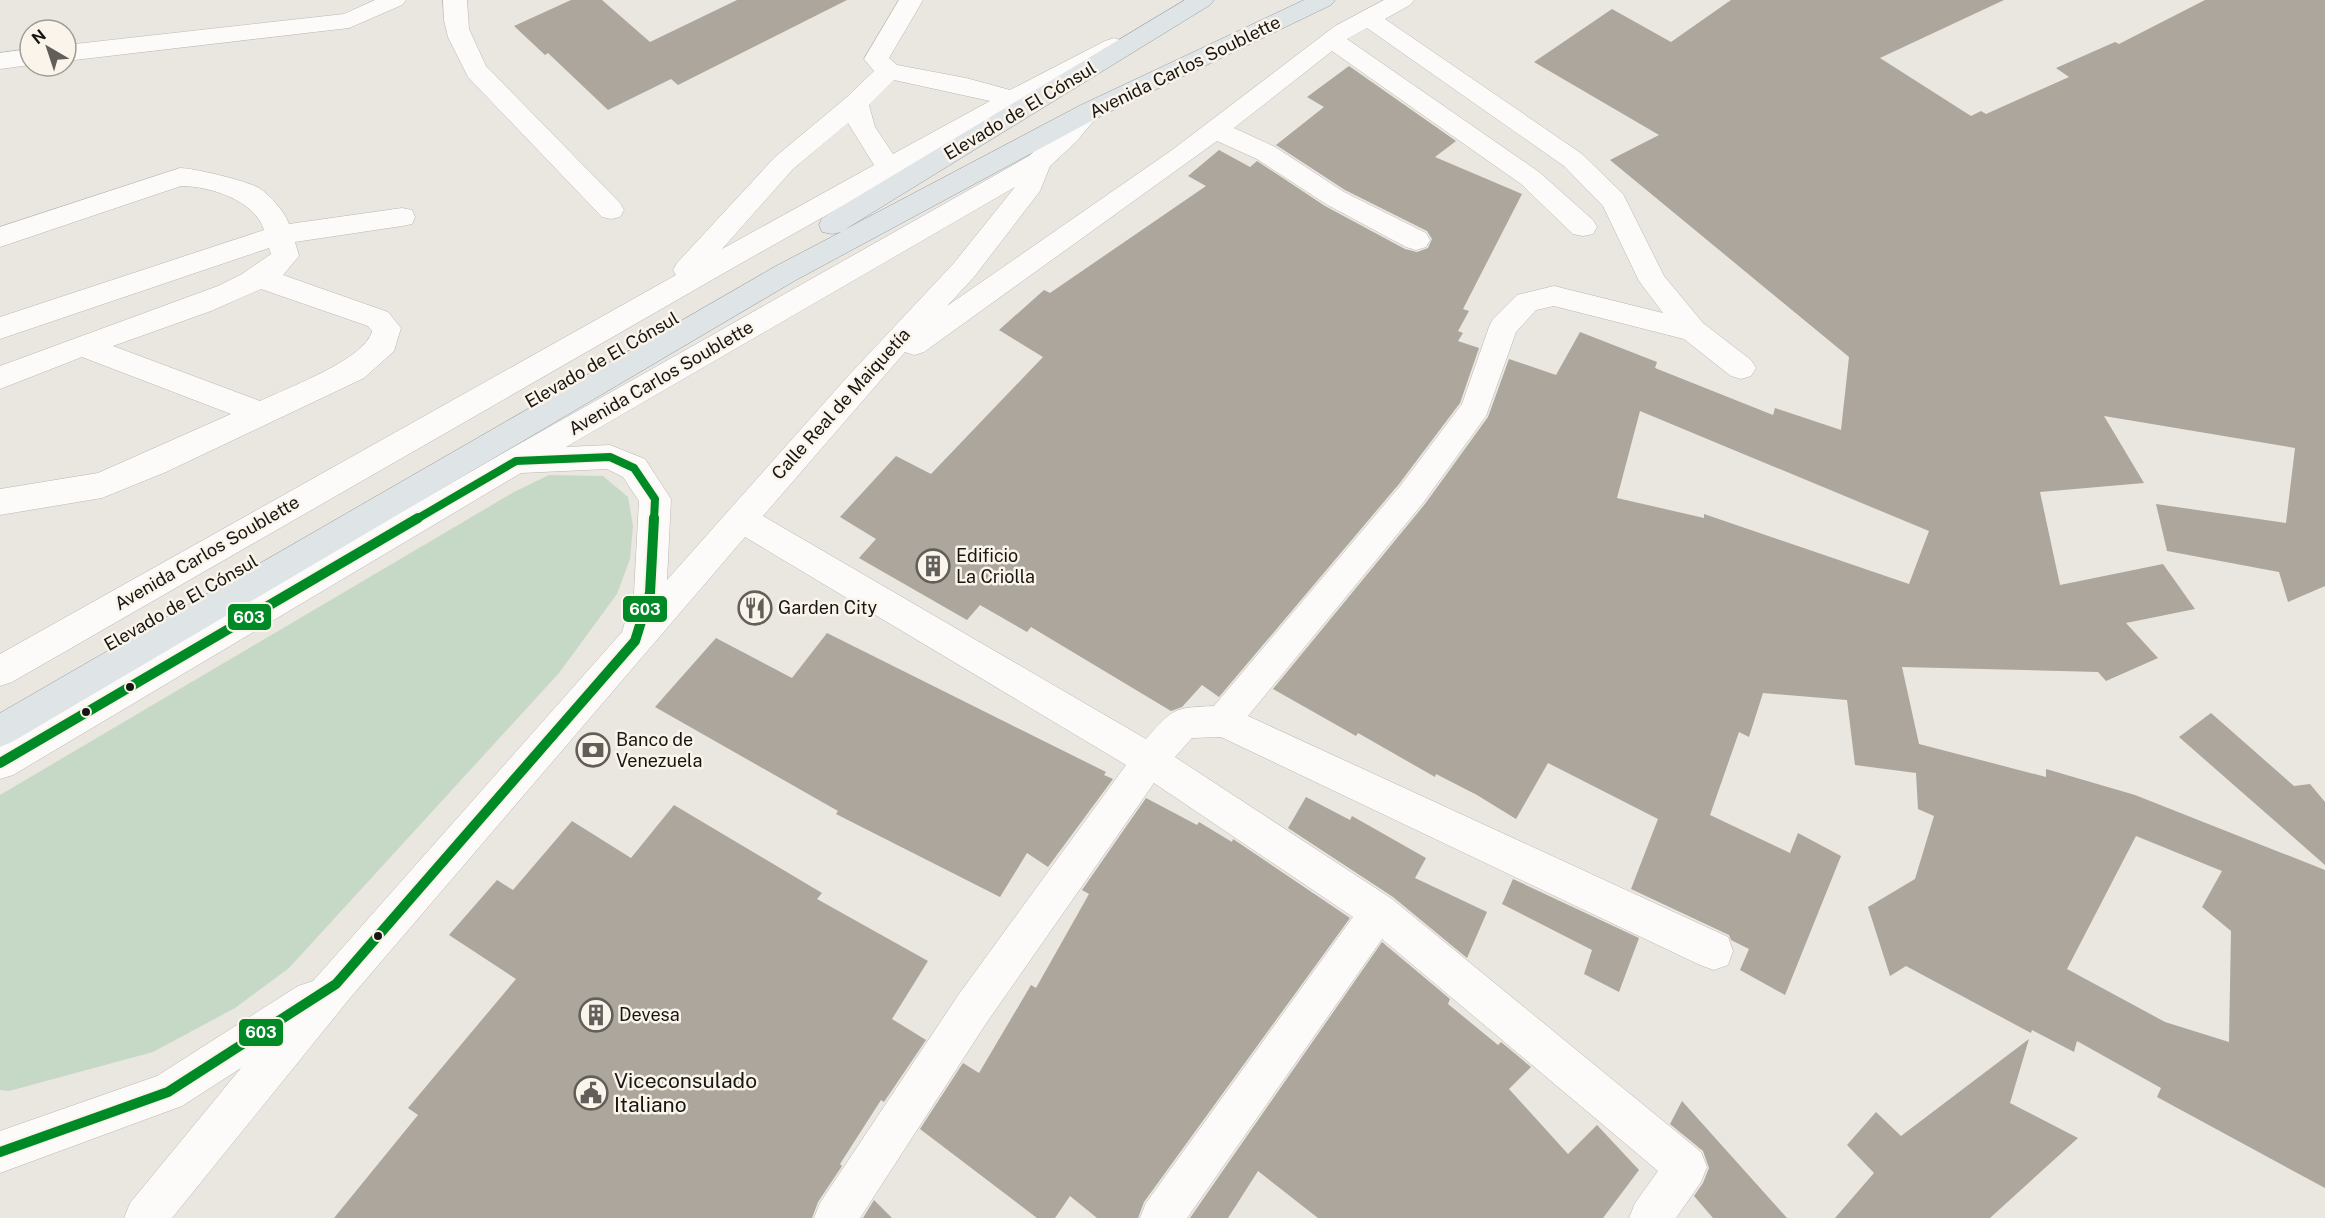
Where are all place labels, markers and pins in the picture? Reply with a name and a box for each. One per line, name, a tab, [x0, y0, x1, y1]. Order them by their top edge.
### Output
place label: Edificio La Criolla	[956, 545, 1035, 587]
building icon: Edificio La Criolla	[915, 548, 951, 584]
restaurant icon: Garden City	[737, 590, 773, 626]
place label: Garden City	[778, 597, 878, 618]
unlabelled marker	[124, 681, 136, 693]
unlabelled marker	[80, 706, 92, 718]
place label: Banco de Venezuela	[616, 729, 702, 771]
bank icon: Banco de Venezuela	[575, 732, 611, 768]
unlabelled marker	[372, 930, 384, 942]
building icon: Devesa	[578, 997, 614, 1033]
place label: Devesa	[619, 1004, 680, 1025]
place label: Viceconsulado Italiano	[614, 1068, 757, 1117]
public building icon: Viceconsulado Italiano	[573, 1075, 609, 1111]

